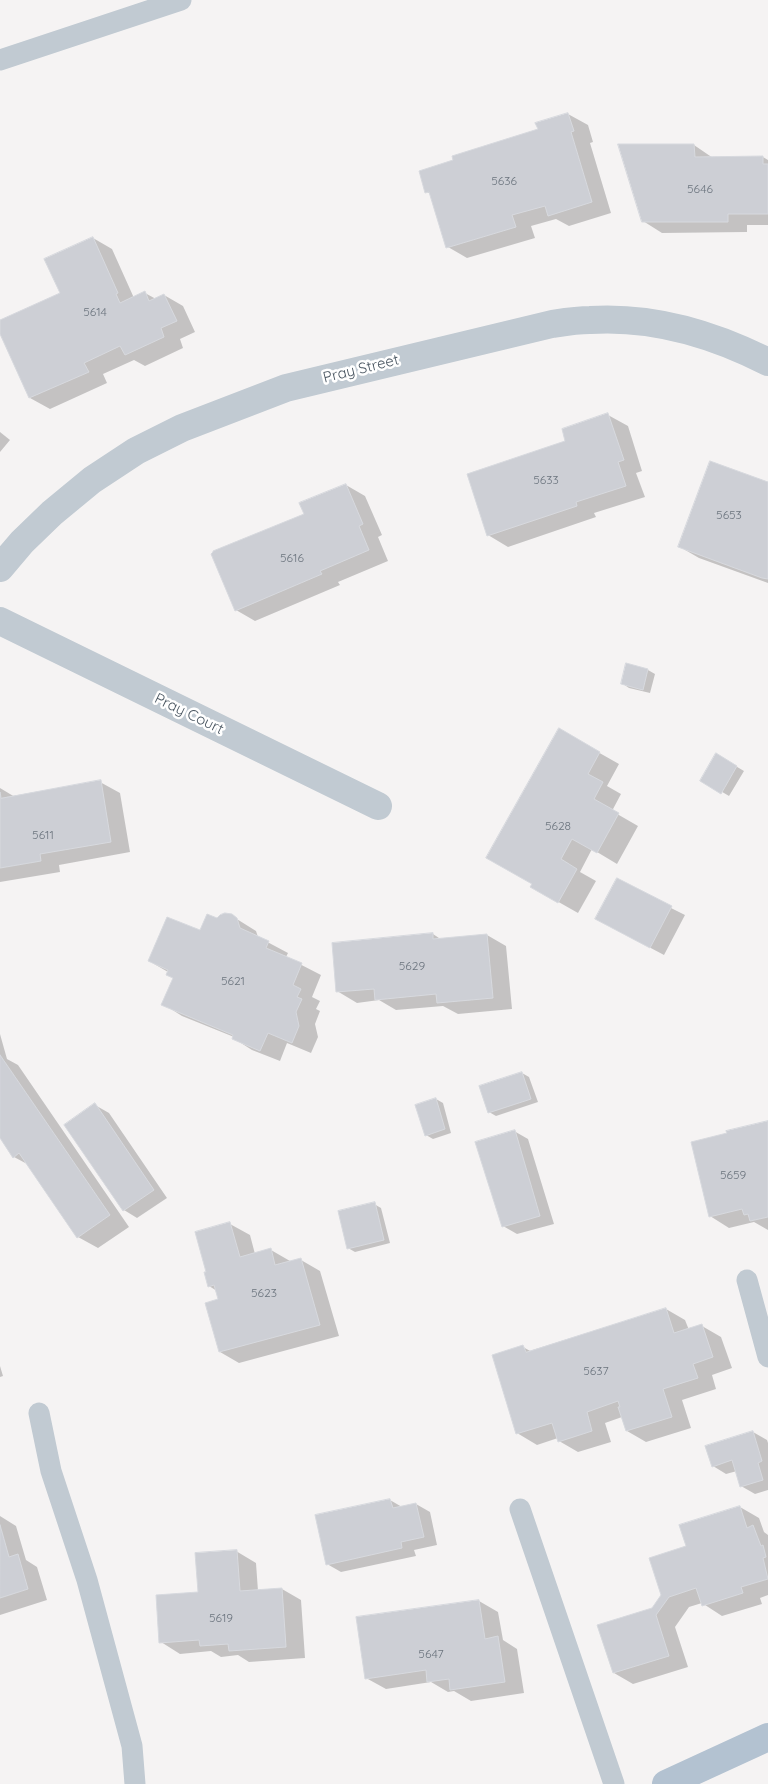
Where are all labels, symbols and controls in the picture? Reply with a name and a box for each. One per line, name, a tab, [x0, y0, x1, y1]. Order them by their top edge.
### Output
house number: 5636	[491, 174, 517, 188]
house number: 5646	[687, 182, 713, 196]
house number: 5614	[83, 305, 107, 319]
street label: Pray Street	[321, 351, 401, 387]
house number: 5633	[533, 473, 559, 487]
house number: 5653	[716, 508, 742, 522]
house number: 5616	[280, 551, 304, 565]
street label: Pray Court	[152, 690, 226, 738]
house number: 5628	[545, 819, 571, 833]
house number: 5611	[32, 828, 54, 842]
house number: 5629	[399, 959, 425, 973]
house number: 5621	[221, 974, 245, 988]
house number: 5659	[720, 1168, 746, 1182]
house number: 5623	[251, 1286, 277, 1300]
house number: 5637	[583, 1364, 609, 1378]
house number: 5619	[209, 1611, 233, 1625]
house number: 5647	[418, 1647, 444, 1661]

